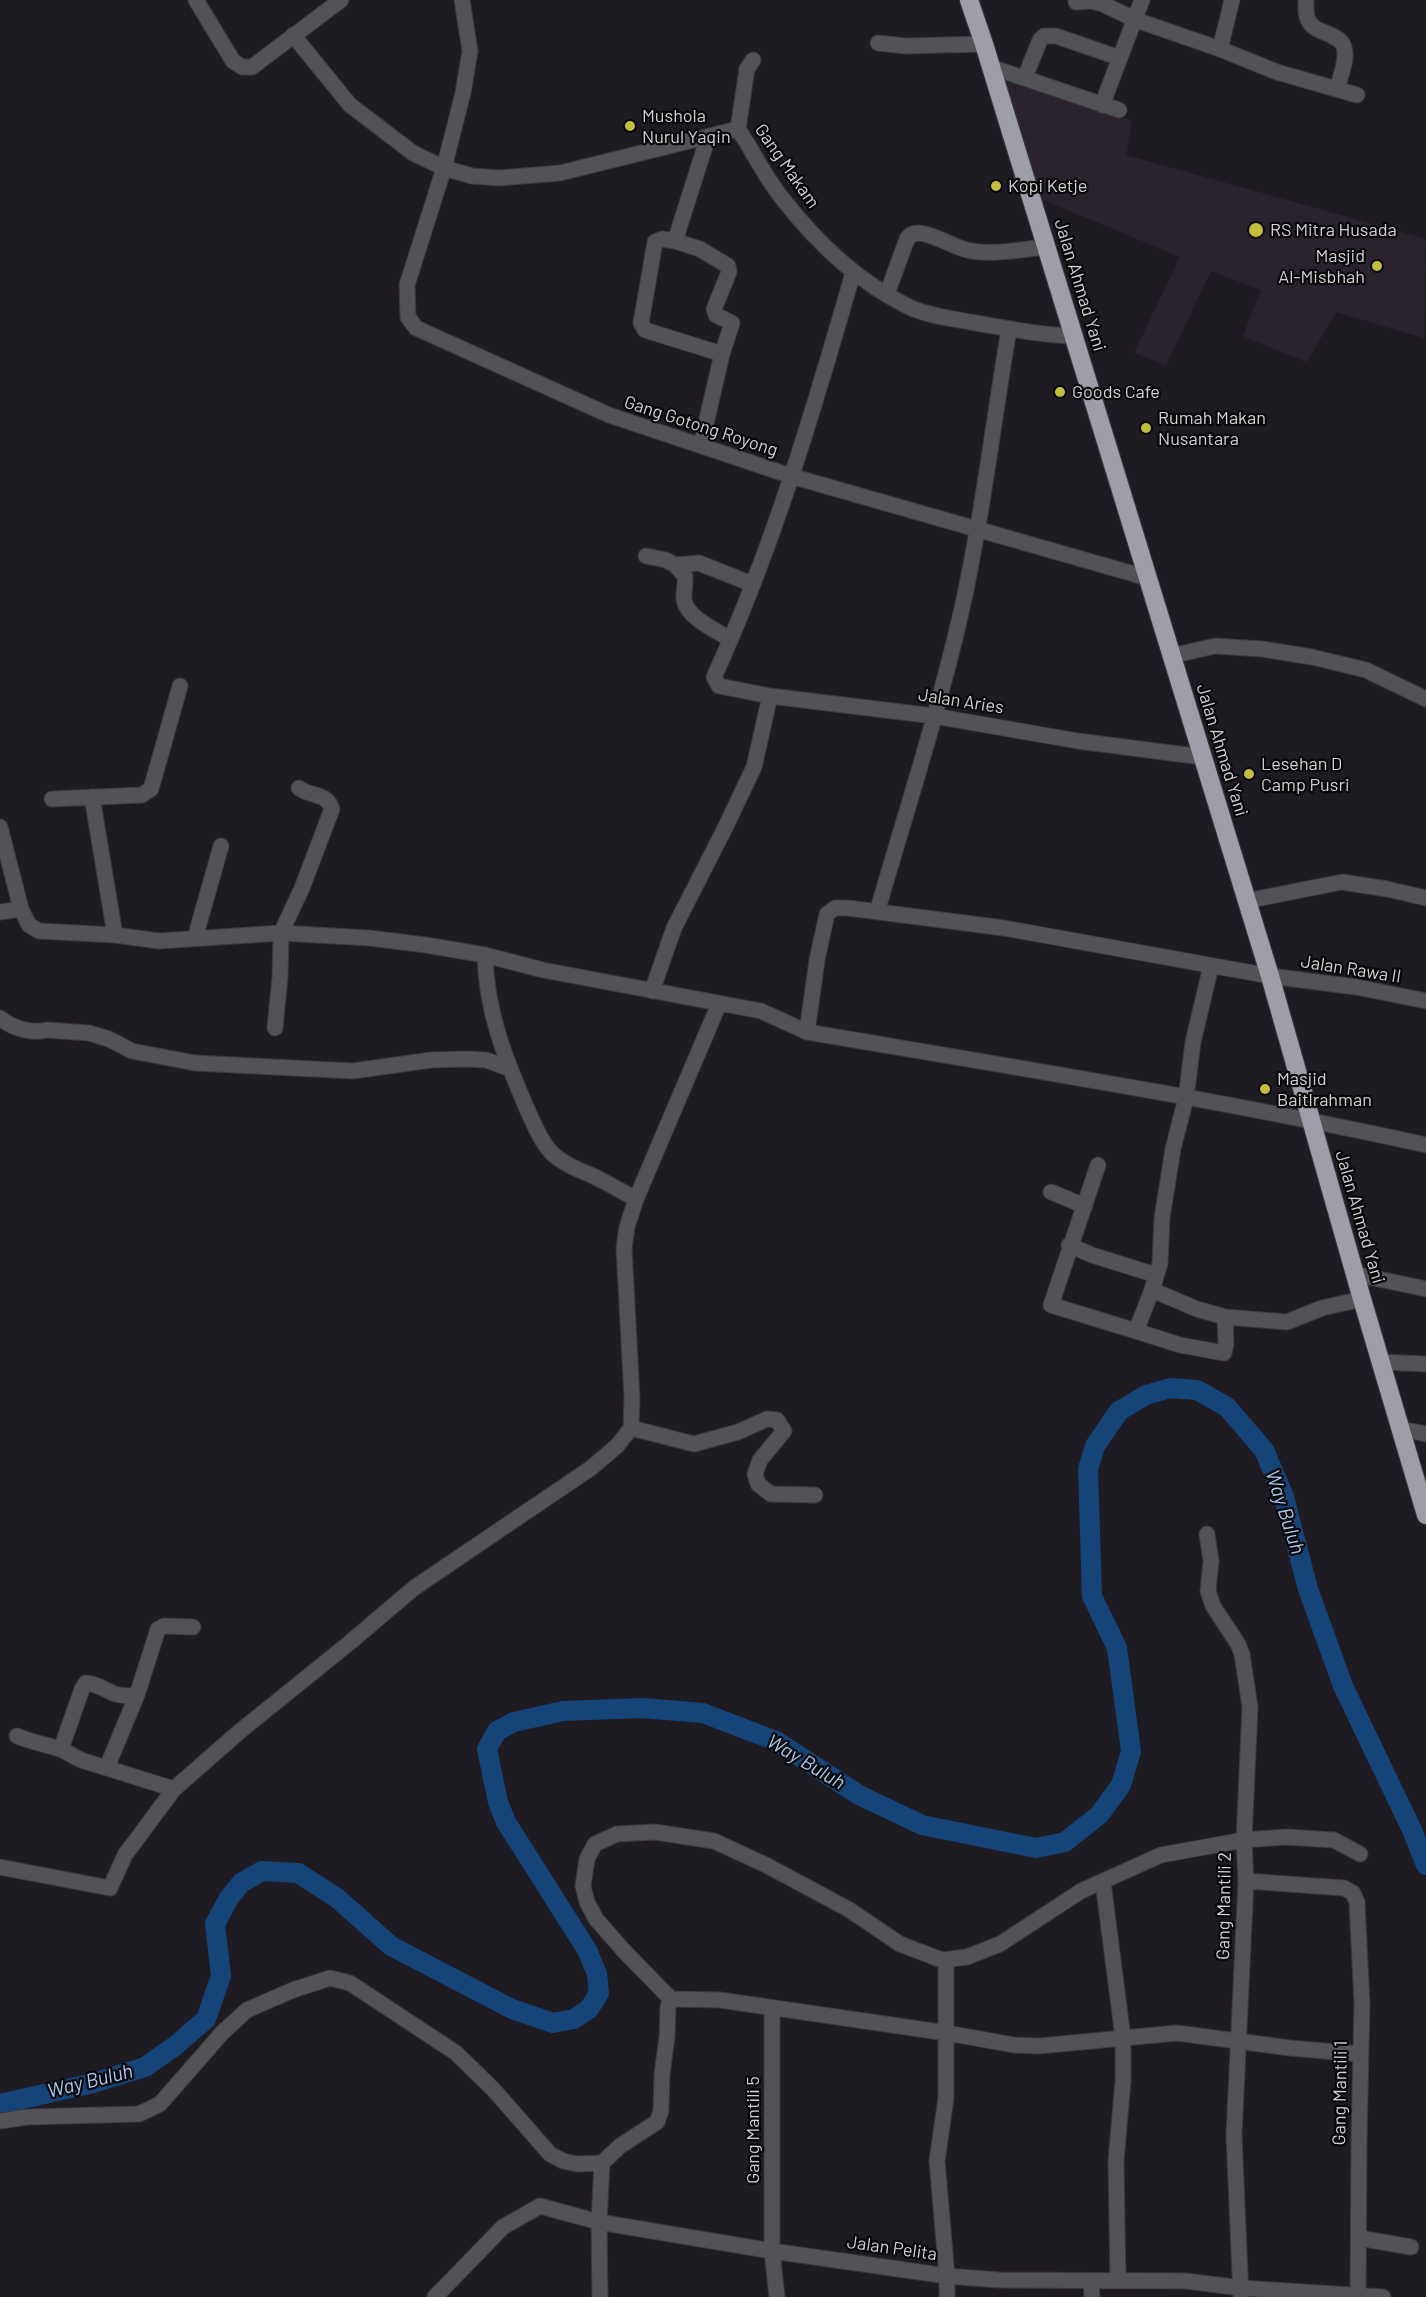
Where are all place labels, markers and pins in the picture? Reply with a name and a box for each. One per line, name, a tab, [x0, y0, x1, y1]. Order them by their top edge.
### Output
place label: Mushola Nurul Yaqin	[642, 105, 731, 148]
marker: Mushola Nurul Yaqin	[623, 119, 637, 133]
place label: Kopi Ketje	[1008, 175, 1087, 197]
marker: Kopi Ketje	[989, 179, 1003, 193]
place label: RS Mitra Husada	[1270, 219, 1397, 241]
marker: RS Mitra Husada	[1247, 221, 1265, 239]
place label: Masjid Al-Misbhah	[1278, 245, 1365, 288]
marker: Masjid Al-Misbhah	[1370, 259, 1384, 273]
place label: Goods Cafe	[1072, 381, 1160, 403]
marker: Goods Cafe	[1053, 385, 1067, 399]
place label: Rumah Makan Nusantara	[1158, 407, 1266, 450]
marker: Rumah Makan Nusantara	[1139, 421, 1153, 435]
place label: Lesehan D Camp Pusri	[1261, 753, 1350, 795]
marker: Lesehan D Camp Pusri	[1242, 767, 1256, 781]
place label: Masjid Baitlrahman	[1277, 1068, 1372, 1110]
marker: Masjid Baitlrahman	[1258, 1082, 1272, 1096]

